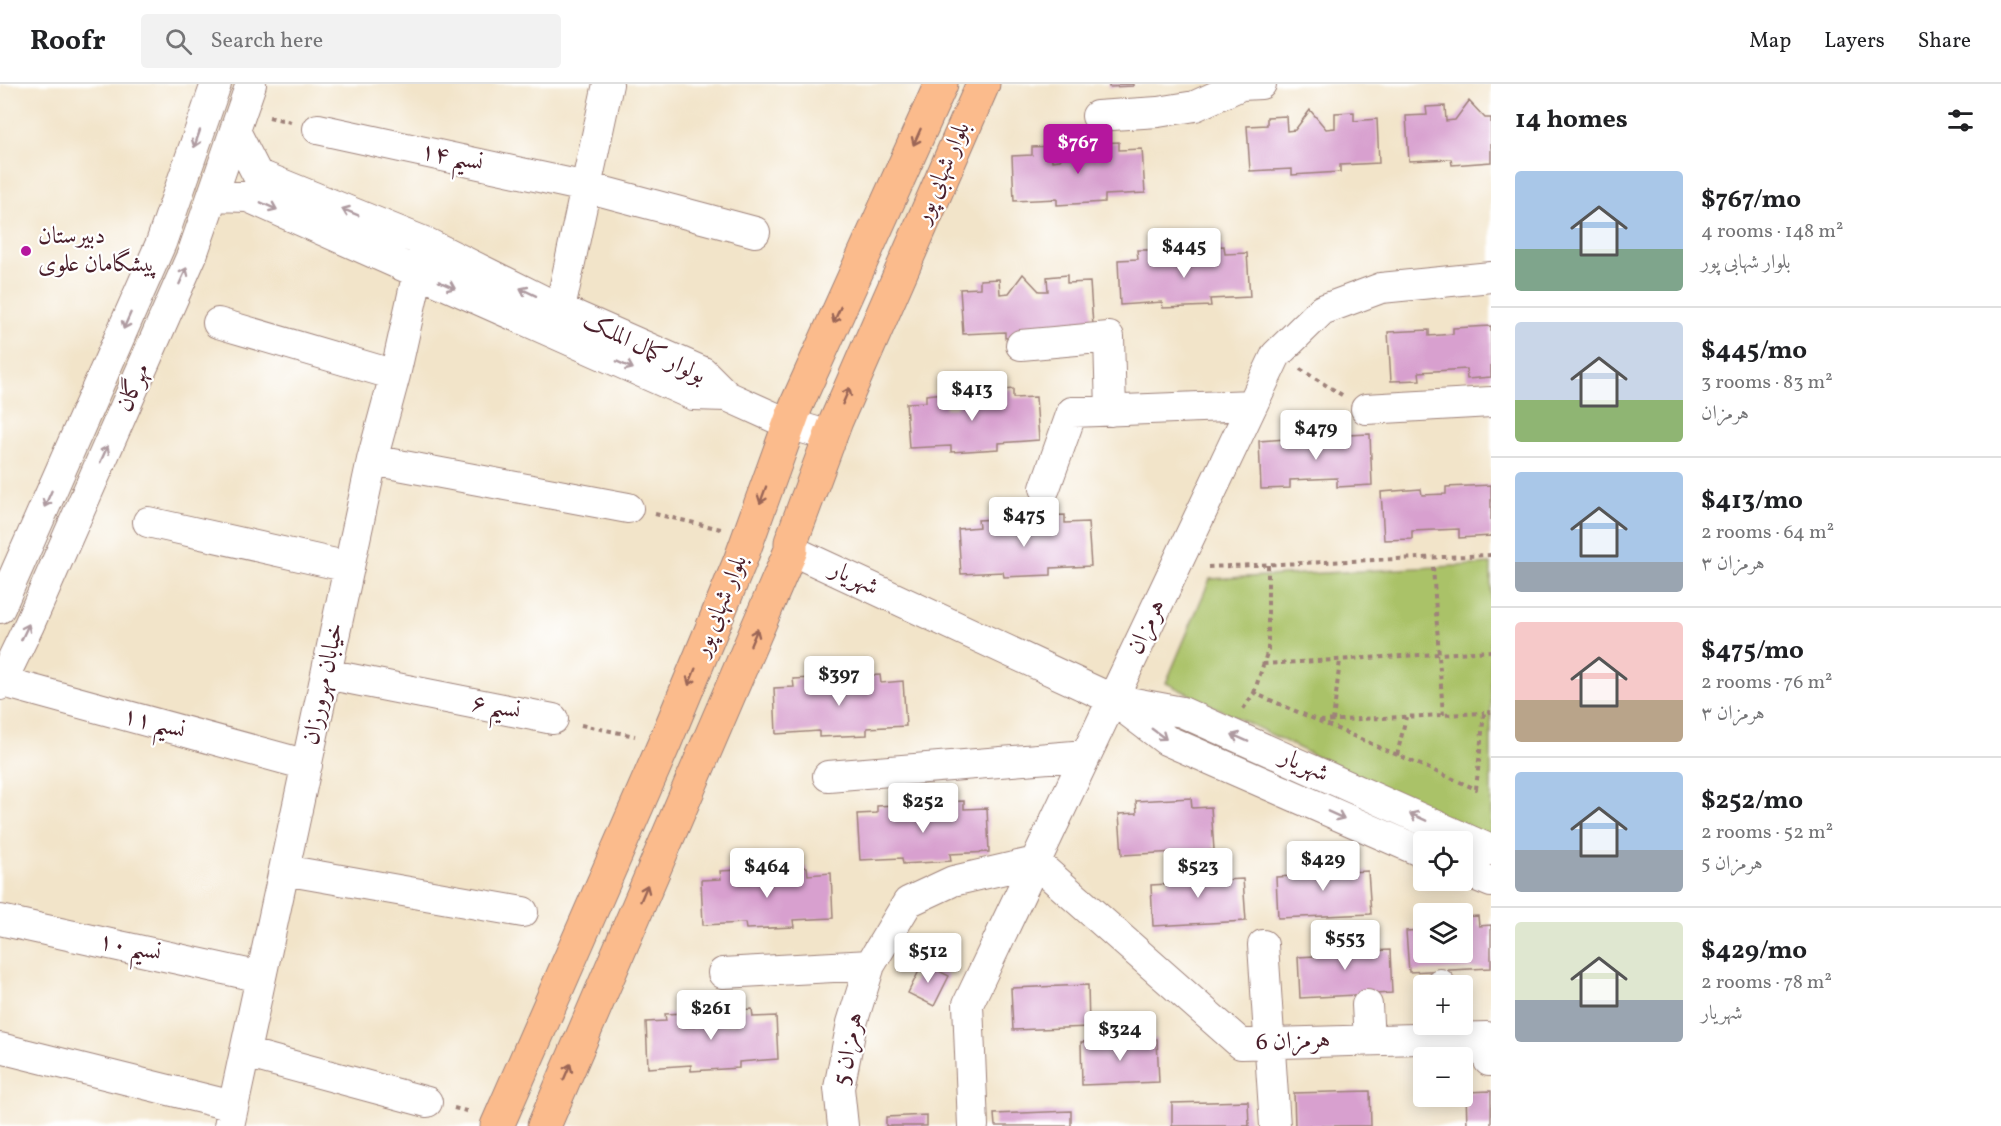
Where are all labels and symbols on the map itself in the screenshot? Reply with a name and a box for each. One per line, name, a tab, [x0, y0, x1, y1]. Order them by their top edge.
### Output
street label: بلوار شهابی پور	[906, 117, 980, 231]
pin: $767	[1042, 124, 1114, 175]
one-way arrow	[910, 128, 922, 146]
one-way arrow	[190, 129, 201, 148]
street label: نسیم ۱۴	[416, 135, 487, 186]
one-way arrow	[260, 202, 278, 213]
one-way arrow	[342, 206, 360, 217]
place label: دبیرستان پیشگامان علوی	[38, 220, 157, 282]
pin: $445	[1148, 228, 1220, 279]
marker: دبیرستان پیشگامان علوی	[19, 244, 33, 258]
one-way arrow	[178, 267, 189, 285]
one-way arrow	[438, 280, 456, 291]
one-way arrow	[519, 286, 537, 298]
street label: بولوار کمال الملک	[577, 305, 711, 393]
one-way arrow	[830, 306, 841, 324]
one-way arrow	[120, 312, 131, 330]
street label: مهرگان	[108, 358, 160, 418]
one-way arrow	[616, 359, 634, 371]
pin: $413	[936, 371, 1008, 422]
one-way arrow	[841, 388, 853, 406]
pin: $479	[1280, 410, 1352, 461]
one-way arrow	[100, 445, 111, 463]
one-way arrow	[756, 486, 767, 504]
one-way arrow	[42, 490, 53, 508]
pin: $475	[988, 497, 1060, 548]
street label: بلوار شهابی پور	[684, 550, 757, 664]
street label: شهریار	[822, 552, 884, 605]
street label: هرمزان	[1119, 594, 1175, 660]
street label: خیابان مهرورزان	[294, 620, 354, 748]
one-way arrow	[20, 624, 32, 642]
one-way arrow	[749, 628, 760, 646]
pin: $397	[803, 656, 875, 707]
one-way arrow	[686, 667, 697, 686]
street label: نسیم ۶	[468, 687, 523, 734]
street label: نسیم ۱۱	[118, 699, 189, 753]
one-way arrow	[1150, 728, 1166, 741]
one-way arrow	[1232, 731, 1250, 743]
street label: شهریار	[1272, 739, 1334, 792]
pin: $252	[887, 783, 959, 834]
one-way arrow	[1327, 809, 1345, 821]
one-way arrow	[1410, 811, 1428, 823]
pin: $429	[1287, 841, 1359, 892]
pin: $464	[731, 848, 803, 899]
pin: $523	[1162, 848, 1234, 899]
one-way arrow	[639, 884, 650, 903]
pin: $553	[1309, 920, 1381, 971]
street label: نسیم ۱۰	[94, 925, 165, 976]
pin: $512	[892, 933, 964, 984]
pin: $261	[675, 990, 747, 1041]
street label: هرمزان 5	[825, 1009, 873, 1089]
pin: $324	[1084, 1011, 1156, 1062]
street label: هرمزان 6	[1255, 1024, 1331, 1060]
one-way arrow	[562, 1064, 573, 1082]

